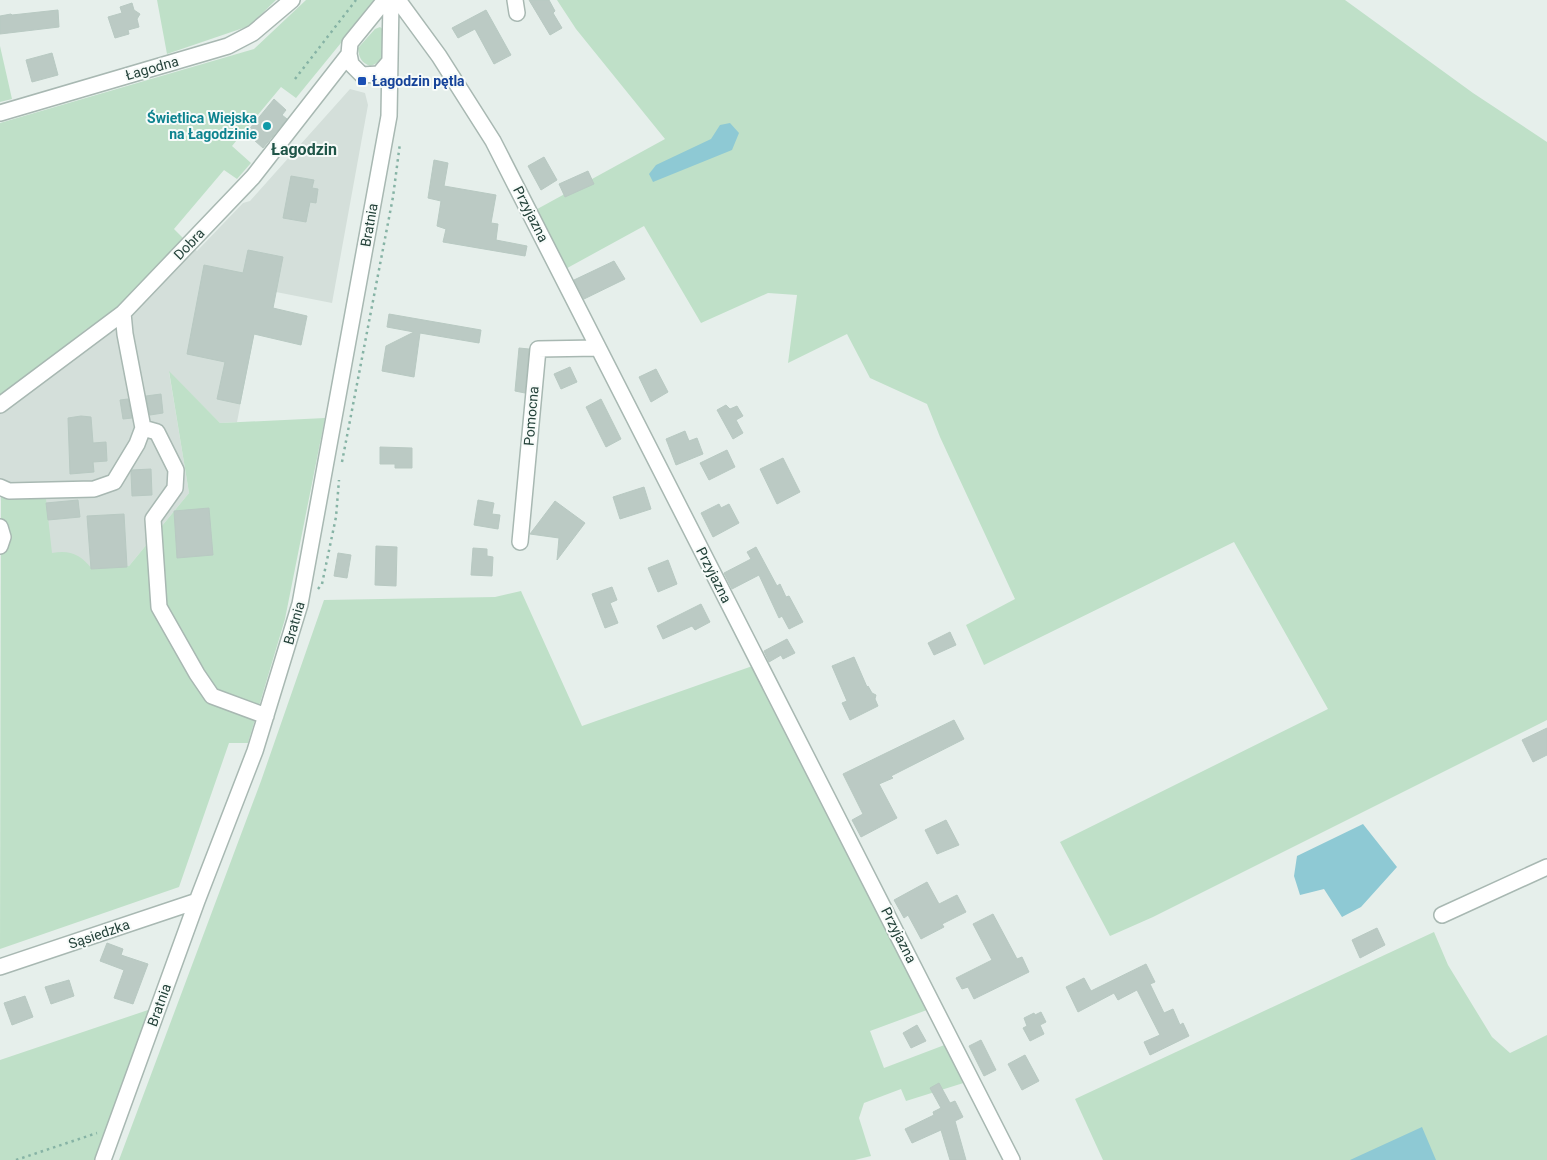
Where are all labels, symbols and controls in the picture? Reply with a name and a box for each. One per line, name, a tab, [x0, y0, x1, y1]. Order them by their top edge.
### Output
street label: Łagodna	[124, 53, 180, 83]
place label: Łagodzin pętla	[372, 73, 465, 89]
marker: Łagodzin pętla	[356, 75, 368, 87]
place label: Świetlica Wiejska na Łagodzinie	[147, 109, 258, 142]
marker: Świetlica Wiejska na Łagodzinie	[261, 120, 273, 132]
district label: Łagodzin	[271, 140, 337, 159]
street label: Przyjazna	[510, 183, 552, 245]
street label: Bratnia	[357, 202, 381, 248]
street label: Dobra	[170, 225, 208, 263]
street label: Pomocna	[520, 386, 542, 446]
street label: Przyjazna	[693, 544, 735, 606]
street label: Bratnia	[280, 600, 308, 646]
street label: Przyjazna	[878, 904, 920, 966]
street label: Sąsiedzka	[66, 916, 132, 952]
street label: Bratnia	[144, 982, 174, 1028]

